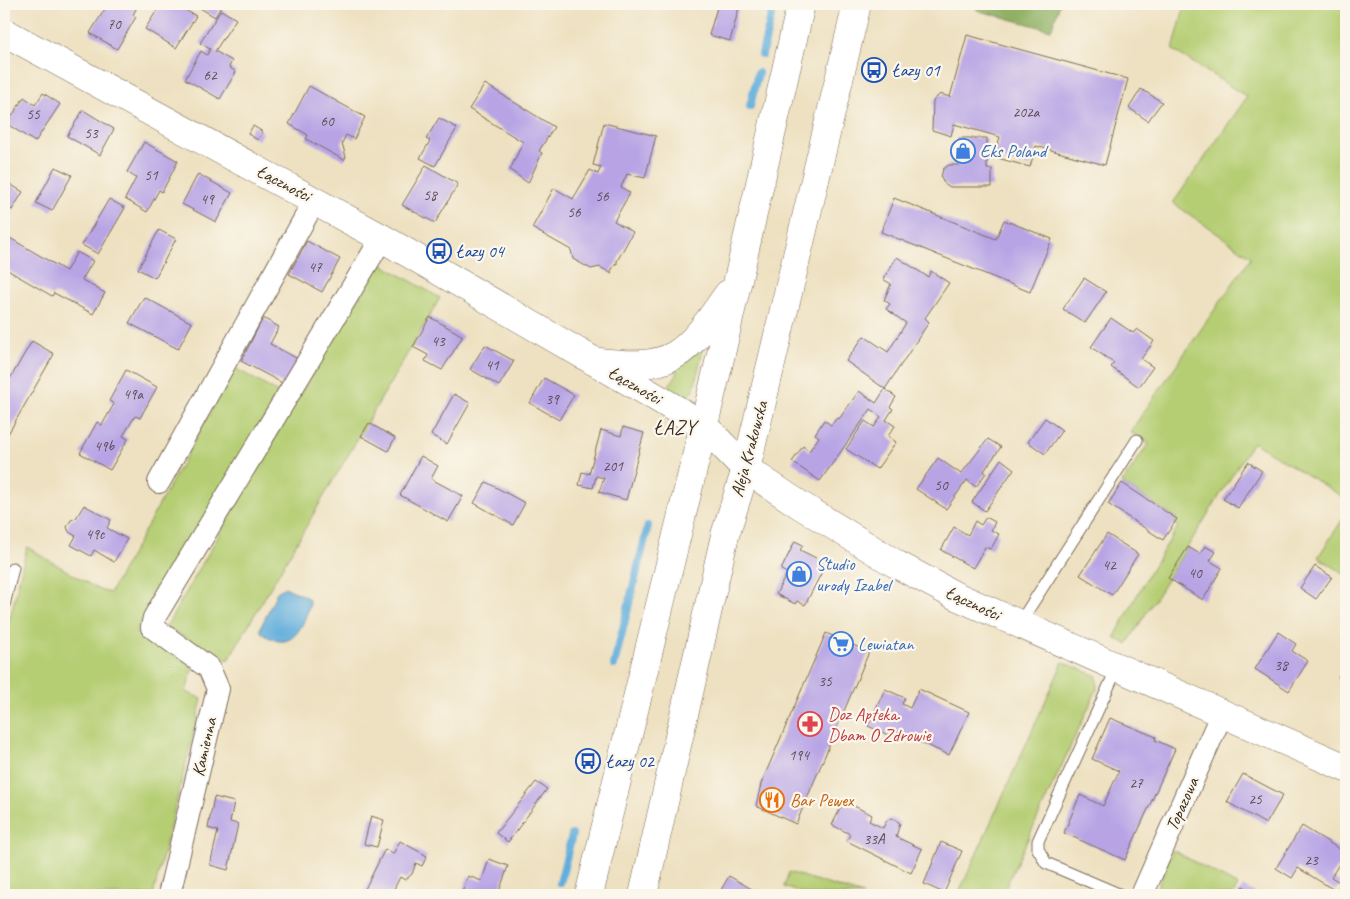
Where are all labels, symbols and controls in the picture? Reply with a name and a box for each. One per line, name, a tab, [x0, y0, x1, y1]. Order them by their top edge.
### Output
house number: 70	[107, 15, 122, 34]
bus stop icon: Łazy 01	[861, 57, 887, 83]
place label: Łazy 01	[892, 59, 941, 81]
house number: 62	[203, 66, 218, 85]
house number: 202a	[1013, 103, 1041, 122]
house number: 55	[26, 105, 41, 124]
house number: 60	[320, 112, 335, 131]
house number: 53	[84, 124, 99, 143]
shop icon: Eks Poland	[950, 138, 976, 164]
place label: Eks Poland	[980, 140, 1049, 162]
street label: Łączności	[253, 160, 317, 208]
house number: 51	[144, 166, 159, 185]
house number: 58	[423, 186, 438, 205]
house number: 56	[595, 187, 610, 206]
house number: 49	[200, 190, 215, 209]
house number: 56	[567, 203, 582, 222]
bus stop icon: Łazy 04	[426, 238, 452, 264]
place label: Łazy 04	[456, 240, 506, 262]
house number: 47	[308, 258, 323, 277]
house number: 43	[431, 332, 446, 351]
house number: 41	[485, 356, 500, 375]
street label: Łączności	[604, 361, 668, 410]
house number: 49a	[123, 385, 144, 404]
house number: 39	[545, 390, 560, 409]
street label: Aleja Krakowska	[726, 397, 773, 499]
district label: ŁAZY	[654, 415, 699, 440]
house number: 49b	[94, 437, 115, 456]
house number: 201	[603, 457, 624, 476]
house number: 50	[934, 476, 949, 495]
house number: 49c	[86, 525, 105, 544]
place label: Studio urody Izabel	[816, 553, 893, 596]
house number: 42	[1102, 556, 1117, 575]
shop icon: Studio urody Izabel	[786, 561, 812, 587]
house number: 40	[1188, 564, 1203, 583]
street label: Łączności	[942, 581, 1006, 626]
supermarket icon: Lewiatan	[828, 631, 854, 657]
place label: Lewiatan	[858, 633, 914, 655]
house number: 38	[1274, 656, 1289, 675]
house number: 35	[818, 672, 833, 691]
place label: Doz Apteka. Dbam O Zdrowie	[828, 703, 932, 746]
pharmacy icon: Doz Apteka. Dbam O Zdrowie	[797, 711, 823, 737]
street label: Kamienna	[187, 714, 222, 778]
house number: 194	[789, 746, 810, 765]
bus stop icon: Łazy 02	[575, 748, 601, 774]
place label: Łazy 02	[606, 750, 656, 772]
street label: Topazowa	[1161, 773, 1204, 834]
house number: 27	[1129, 774, 1144, 793]
restaurant icon: Bar Pewex	[759, 787, 785, 813]
place label: Bar Pewex	[790, 789, 855, 811]
house number: 25	[1248, 790, 1263, 809]
house number: 33A	[863, 830, 886, 849]
house number: 23	[1304, 851, 1319, 870]

